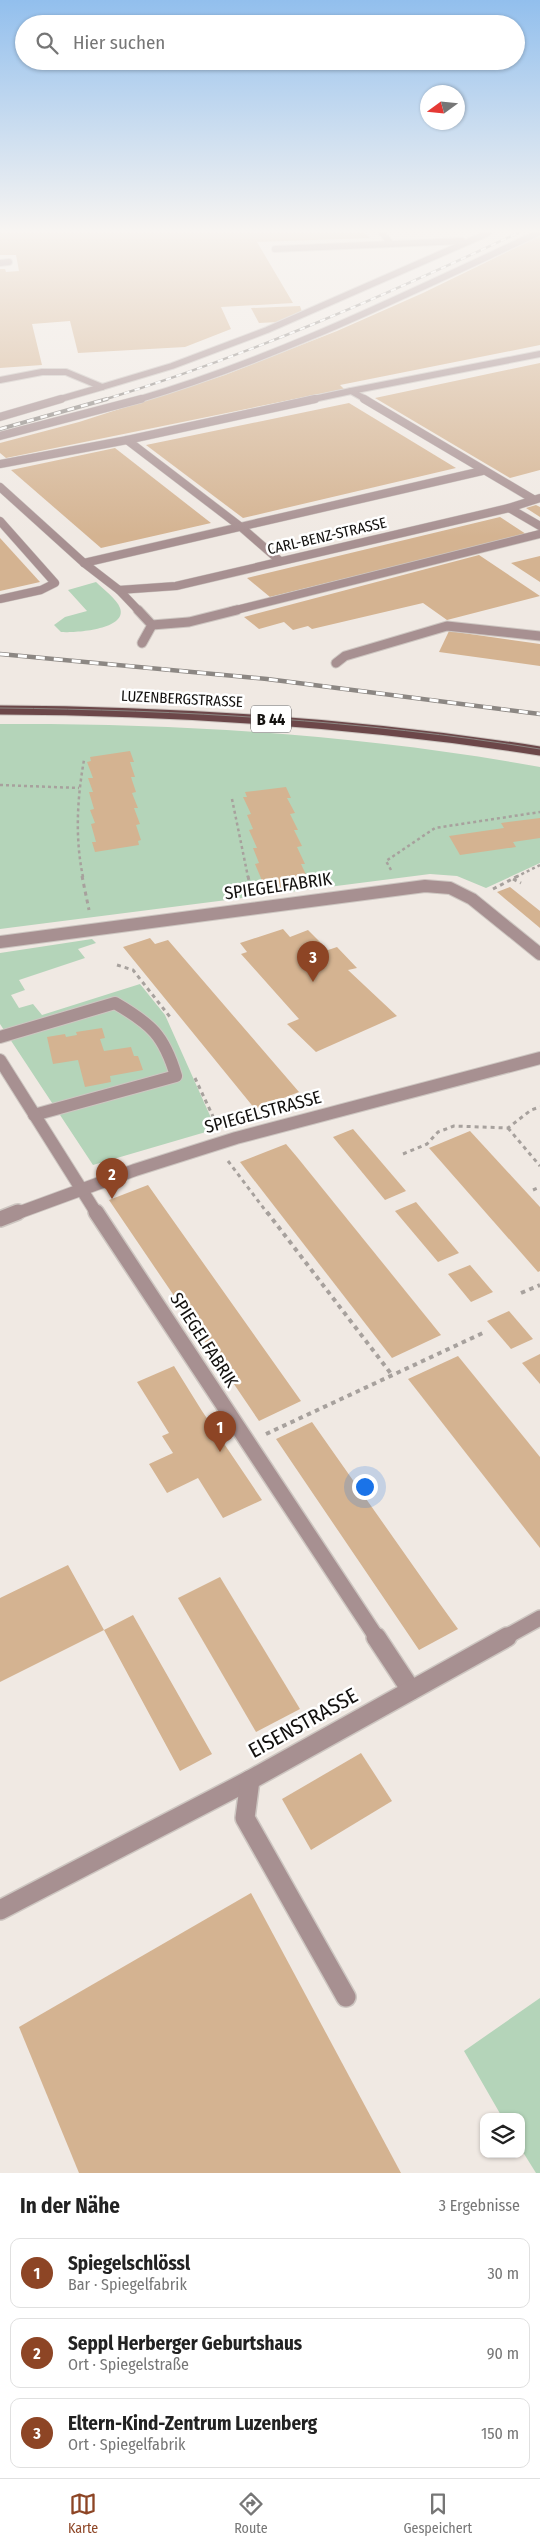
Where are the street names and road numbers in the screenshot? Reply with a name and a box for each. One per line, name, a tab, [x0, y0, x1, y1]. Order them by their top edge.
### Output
street label: CARL-BENZ-STRASSE	[266, 514, 388, 558]
street label: LUZENBERGSTRASSE	[121, 687, 243, 711]
road number: B 44	[251, 706, 291, 732]
street label: SPIEGELFABRIK	[223, 868, 334, 904]
street label: SPIEGELSTRASSE	[202, 1086, 324, 1138]
street label: SPIEGELFABRIK	[165, 1289, 243, 1392]
street label: EISENSTRASSE	[244, 1682, 362, 1764]

